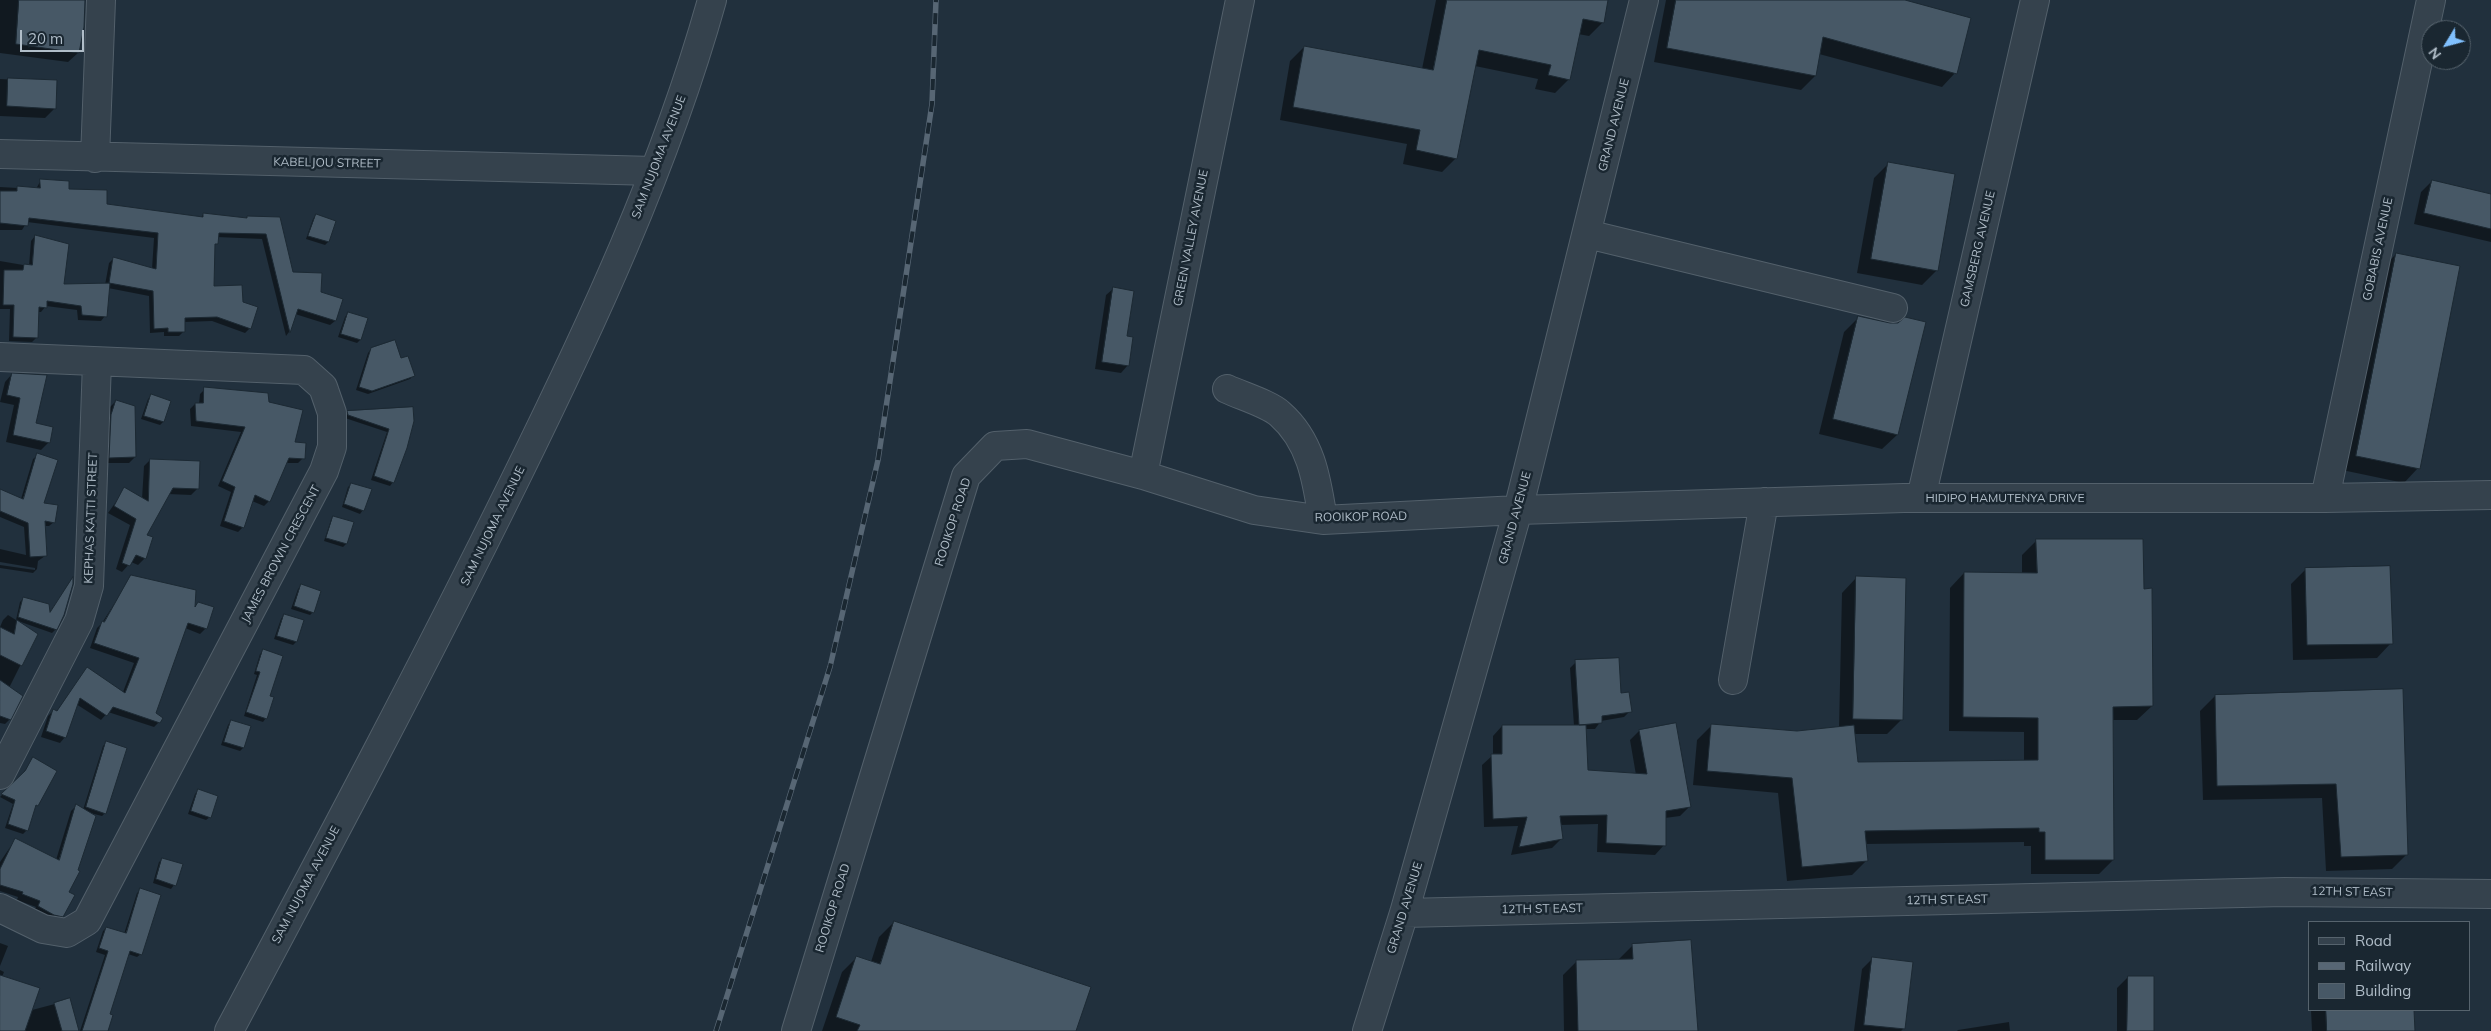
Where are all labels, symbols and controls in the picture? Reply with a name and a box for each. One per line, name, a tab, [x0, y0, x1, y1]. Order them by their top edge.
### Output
scale bar	[22, 20, 86, 52]
north arrow	[2421, 20, 2471, 70]
text: 20 m	[28, 29, 63, 48]
text: N	[2424, 44, 2445, 63]
street label: GRAND AVENUE	[1595, 77, 1633, 173]
street label: SAM NUJOMA AVENUE	[629, 93, 689, 221]
street label: KABELJOU STREET	[273, 155, 381, 171]
street label: GREEN VALLEY AVENUE	[1171, 169, 1211, 307]
street label: GAMSBERG AVENUE	[1958, 189, 1998, 309]
street label: GOBABIS AVENUE	[2360, 196, 2396, 302]
street label: KEPHAS KATTI STREET	[82, 452, 100, 584]
street label: SAM NUJOMA AVENUE	[458, 464, 528, 588]
street label: GRAND AVENUE	[1496, 470, 1534, 566]
street label: ROOIKOP ROAD	[932, 476, 974, 568]
street label: JAMES BROWN CRESCENT	[239, 483, 323, 625]
street label: HIDIPO HAMUTENYA DRIVE	[1925, 491, 2085, 505]
street label: ROOIKOP ROAD	[1315, 509, 1407, 525]
street label: SAM NUJOMA AVENUE	[269, 824, 343, 946]
street label: GRAND AVENUE	[1384, 860, 1426, 956]
street label: ROOIKOP ROAD	[813, 862, 853, 954]
street label: 12TH ST EAST	[2311, 884, 2393, 900]
street label: 12TH ST EAST	[1906, 892, 1988, 908]
street label: 12TH ST EAST	[1501, 901, 1583, 917]
legend	[2308, 921, 2471, 1011]
text: Road	[2355, 931, 2392, 950]
text: Railway	[2355, 956, 2411, 975]
text: Building	[2355, 981, 2411, 1000]

